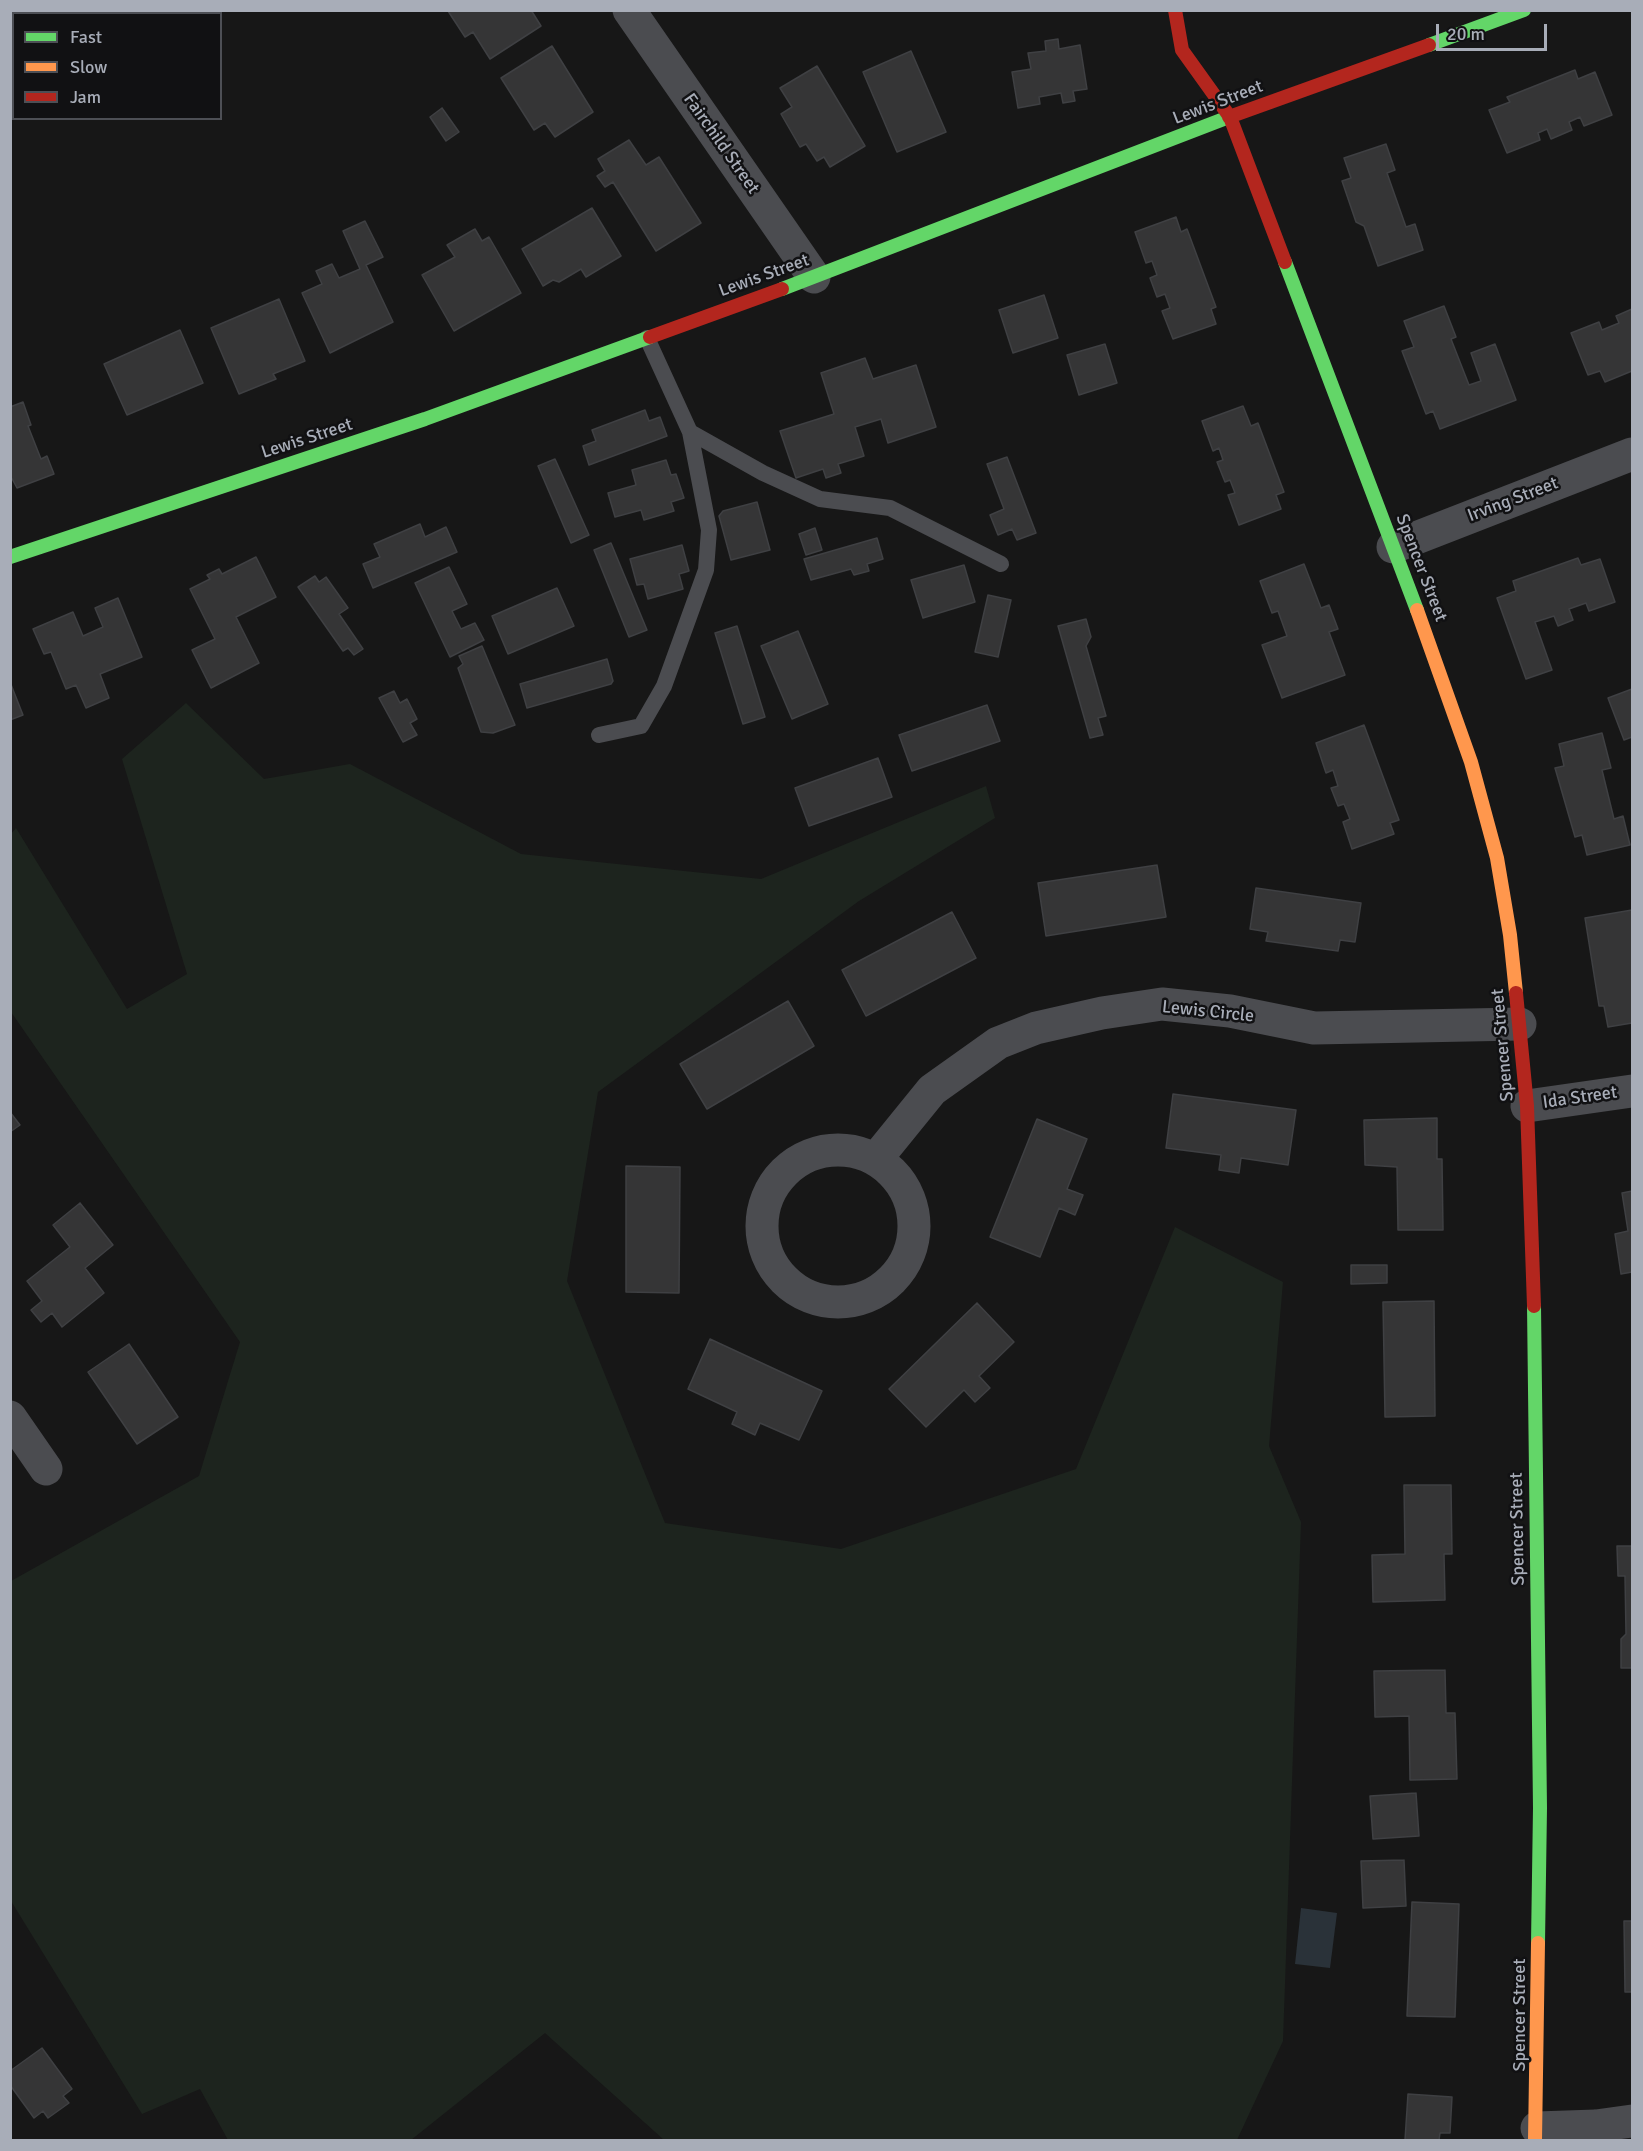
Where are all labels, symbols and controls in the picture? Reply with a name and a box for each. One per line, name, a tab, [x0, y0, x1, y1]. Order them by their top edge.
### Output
legend	[12, 12, 222, 120]
scale bar	[1439, 12, 1550, 50]
text: 20 m	[1447, 23, 1485, 45]
text: Fast	[70, 26, 102, 48]
text: Slow	[70, 56, 107, 78]
street label: Lewis Street	[1170, 76, 1266, 130]
text: Jam	[70, 86, 101, 108]
street label: Fairchild Street	[678, 90, 764, 198]
street label: Lewis Street	[716, 250, 812, 302]
street label: Lewis Street	[259, 414, 355, 464]
street label: Irving Street	[1465, 473, 1561, 527]
street label: Spencer Street	[1391, 511, 1451, 625]
street label: Spencer Street	[1487, 988, 1519, 1102]
street label: Lewis Circle	[1161, 996, 1255, 1028]
street label: Ida Street	[1541, 1082, 1619, 1114]
street label: Spencer Street	[1506, 1472, 1530, 1586]
street label: Spencer Street	[1509, 1958, 1531, 2072]

